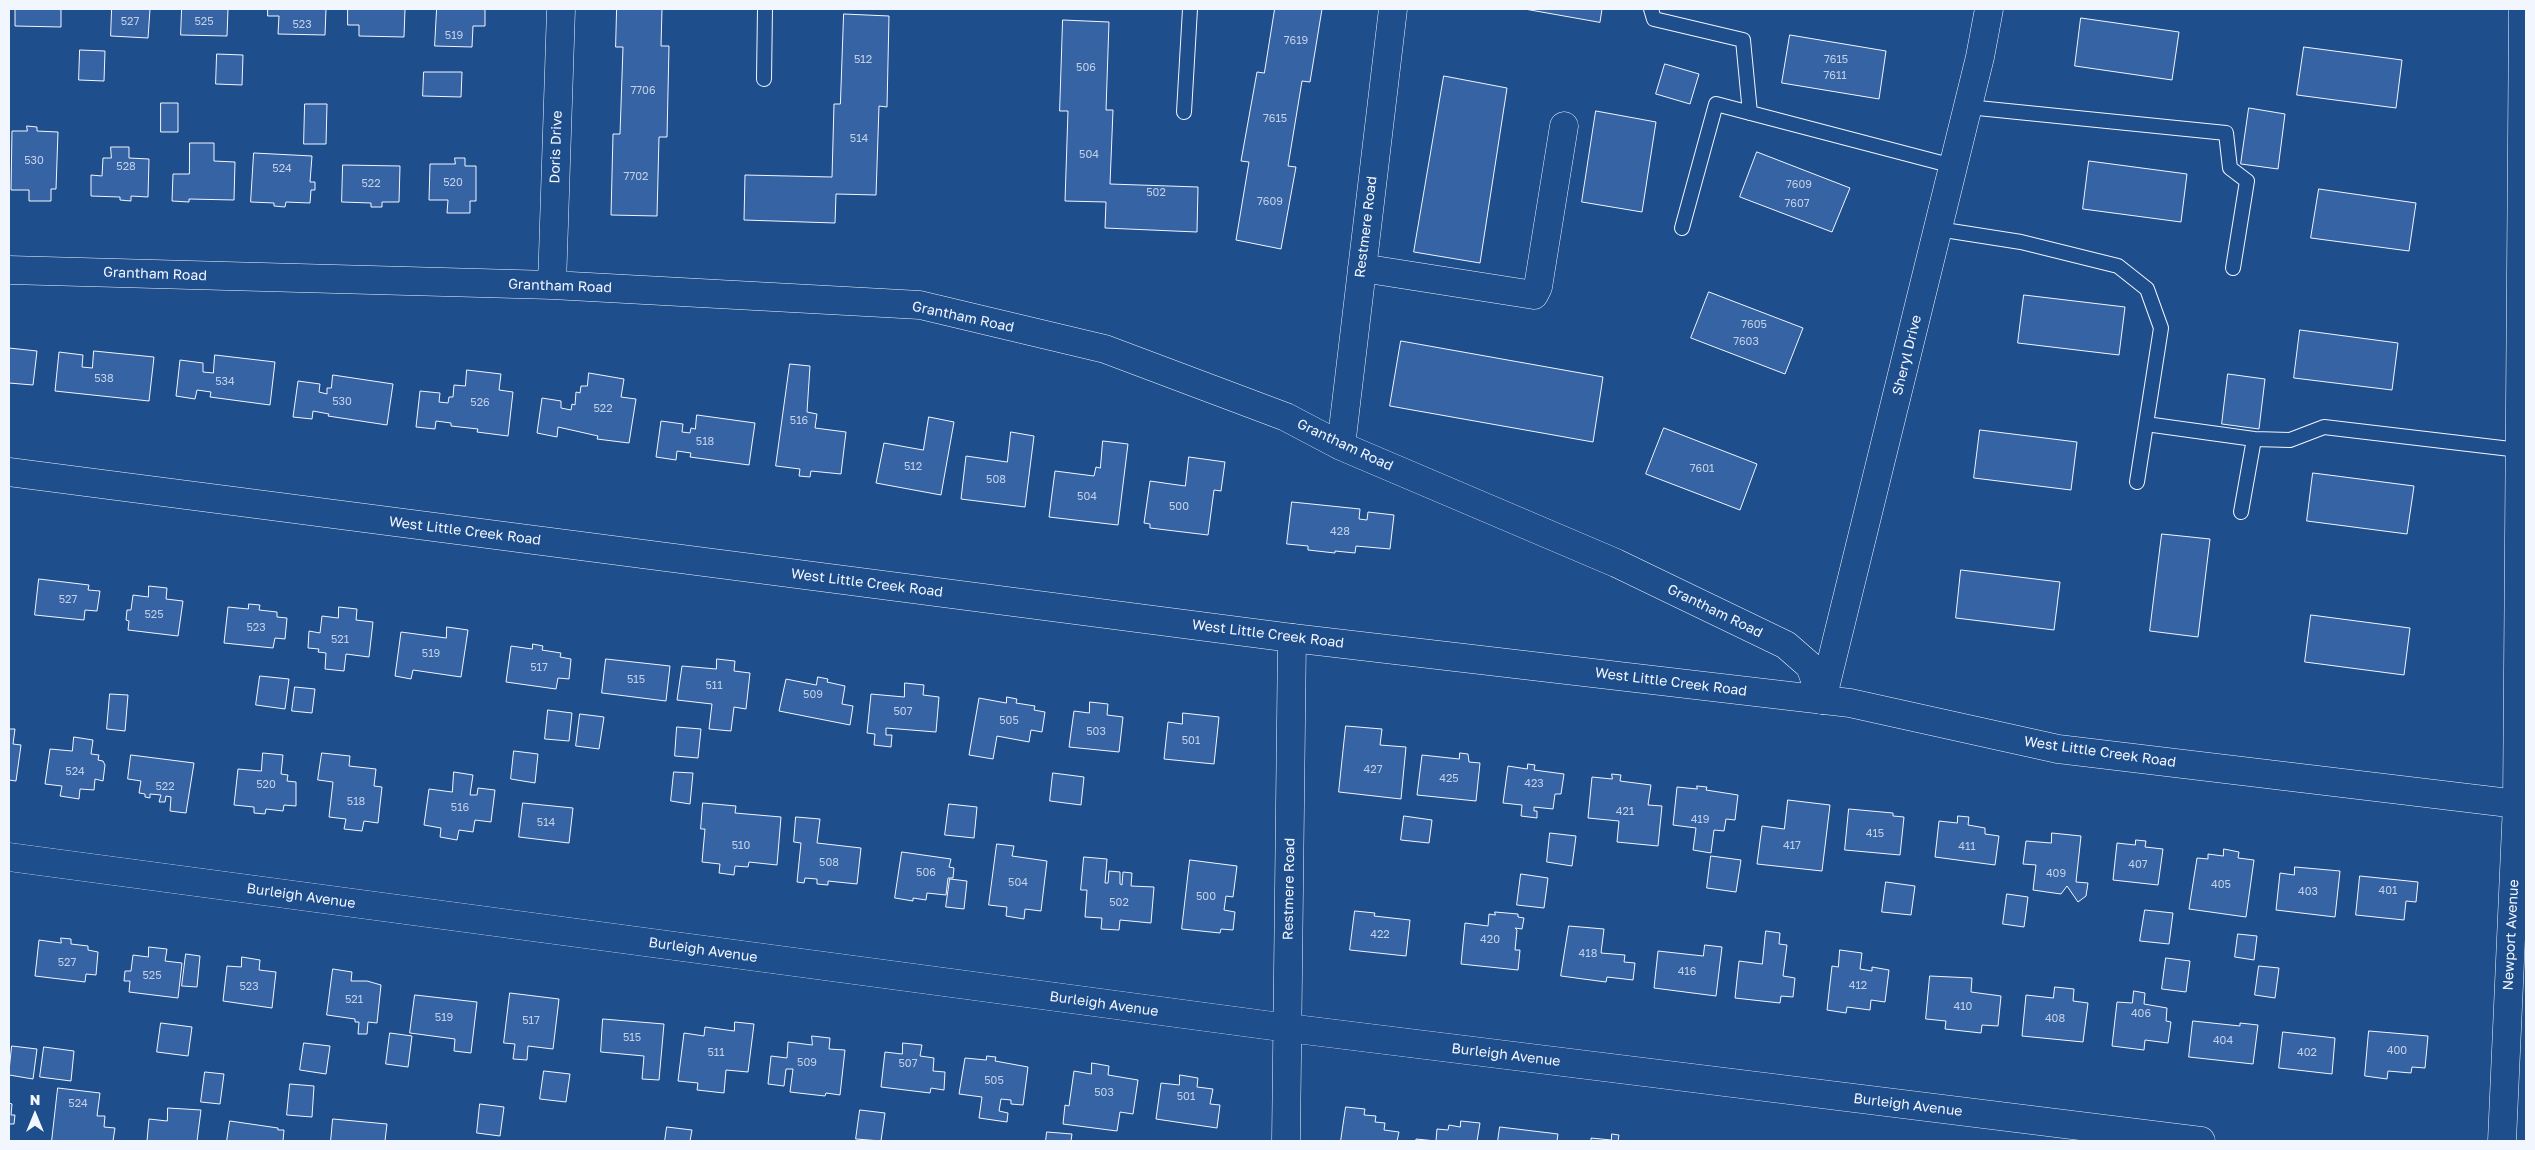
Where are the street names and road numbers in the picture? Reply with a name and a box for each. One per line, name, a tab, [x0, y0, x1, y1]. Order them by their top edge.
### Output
street label: Doris Drive	[546, 110, 566, 184]
street label: Restmere Road	[1351, 175, 1381, 279]
street label: Grantham Road	[103, 264, 207, 284]
street label: Grantham Road	[508, 276, 612, 296]
street label: Grantham Road	[910, 298, 1016, 336]
street label: Sheryl Drive	[1889, 313, 1925, 397]
street label: Grantham Road	[1294, 415, 1396, 475]
street label: West Little Creek Road	[388, 513, 542, 549]
street label: West Little Creek Road	[790, 565, 944, 601]
street label: Grantham Road	[1665, 581, 1765, 641]
street label: West Little Creek Road	[1191, 616, 1345, 652]
street label: West Little Creek Road	[1594, 664, 1748, 700]
street label: West Little Creek Road	[2023, 733, 2177, 771]
street label: Restmere Road	[1280, 838, 1298, 940]
street label: Newport Avenue	[2500, 879, 2522, 991]
street label: Burleigh Avenue	[246, 880, 356, 912]
street label: Burleigh Avenue	[648, 934, 758, 966]
street label: Burleigh Avenue	[1049, 988, 1159, 1020]
street label: Burleigh Avenue	[1451, 1040, 1561, 1070]
street label: Burleigh Avenue	[1853, 1090, 1963, 1120]

